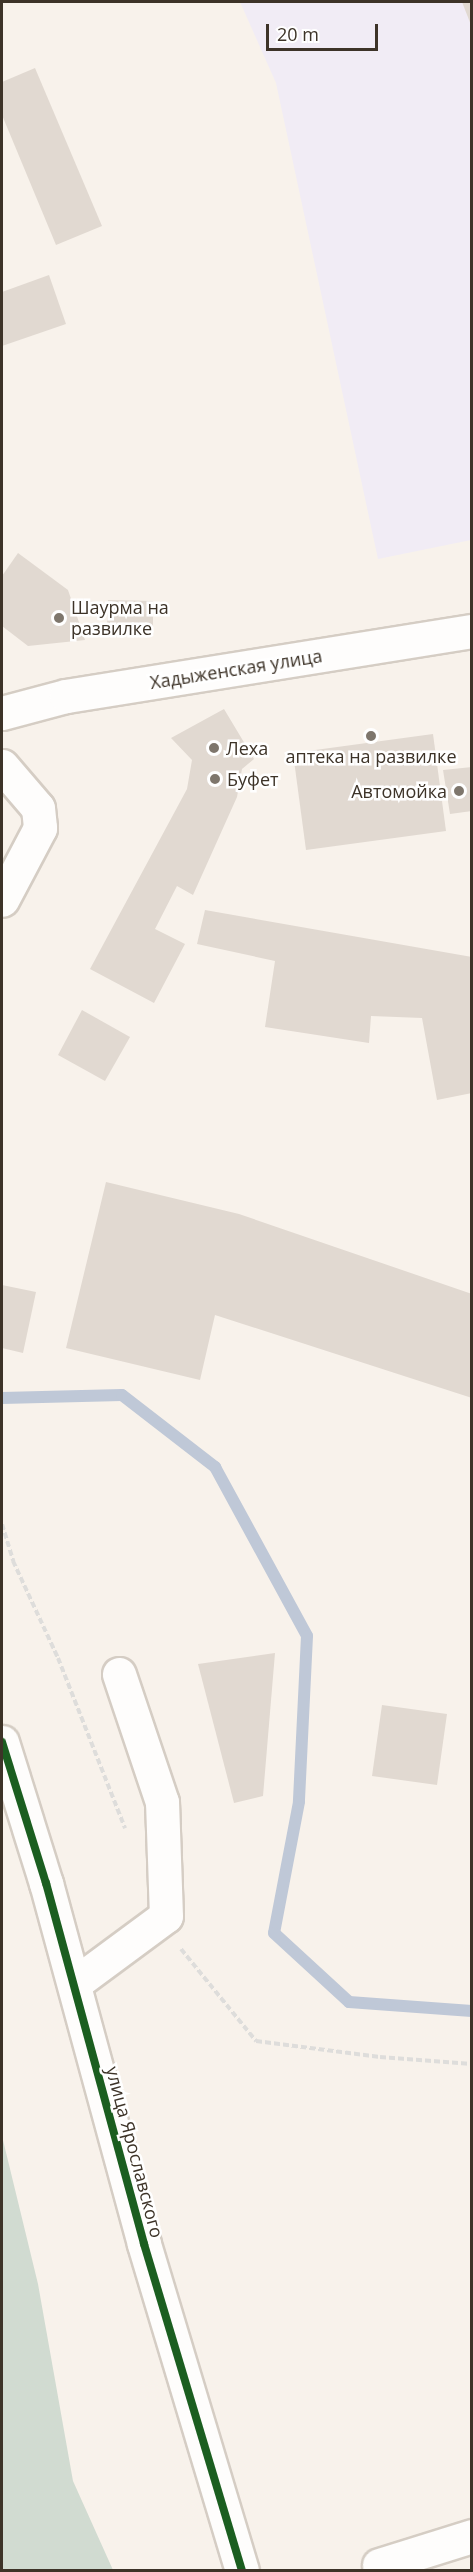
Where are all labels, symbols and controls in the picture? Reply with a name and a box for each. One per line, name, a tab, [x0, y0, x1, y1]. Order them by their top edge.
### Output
scale bar	[269, 12, 382, 50]
text: 20 m	[277, 22, 319, 46]
place label: Шаурма на развилке	[71, 597, 169, 640]
marker: Шаурма на развилке	[52, 611, 66, 625]
street label: Хадыженская улица	[148, 645, 324, 693]
marker: аптека на развилке	[364, 729, 378, 743]
place label: Леха	[226, 737, 268, 759]
marker: Леха	[207, 741, 221, 755]
place label: аптека на развилке	[286, 745, 456, 767]
place label: Буфет	[227, 768, 278, 790]
marker: Буфет	[208, 772, 222, 786]
place label: Автомойка	[351, 780, 447, 802]
marker: Автомойка	[452, 784, 466, 798]
street label: улица Ярославского	[102, 2064, 168, 2240]

